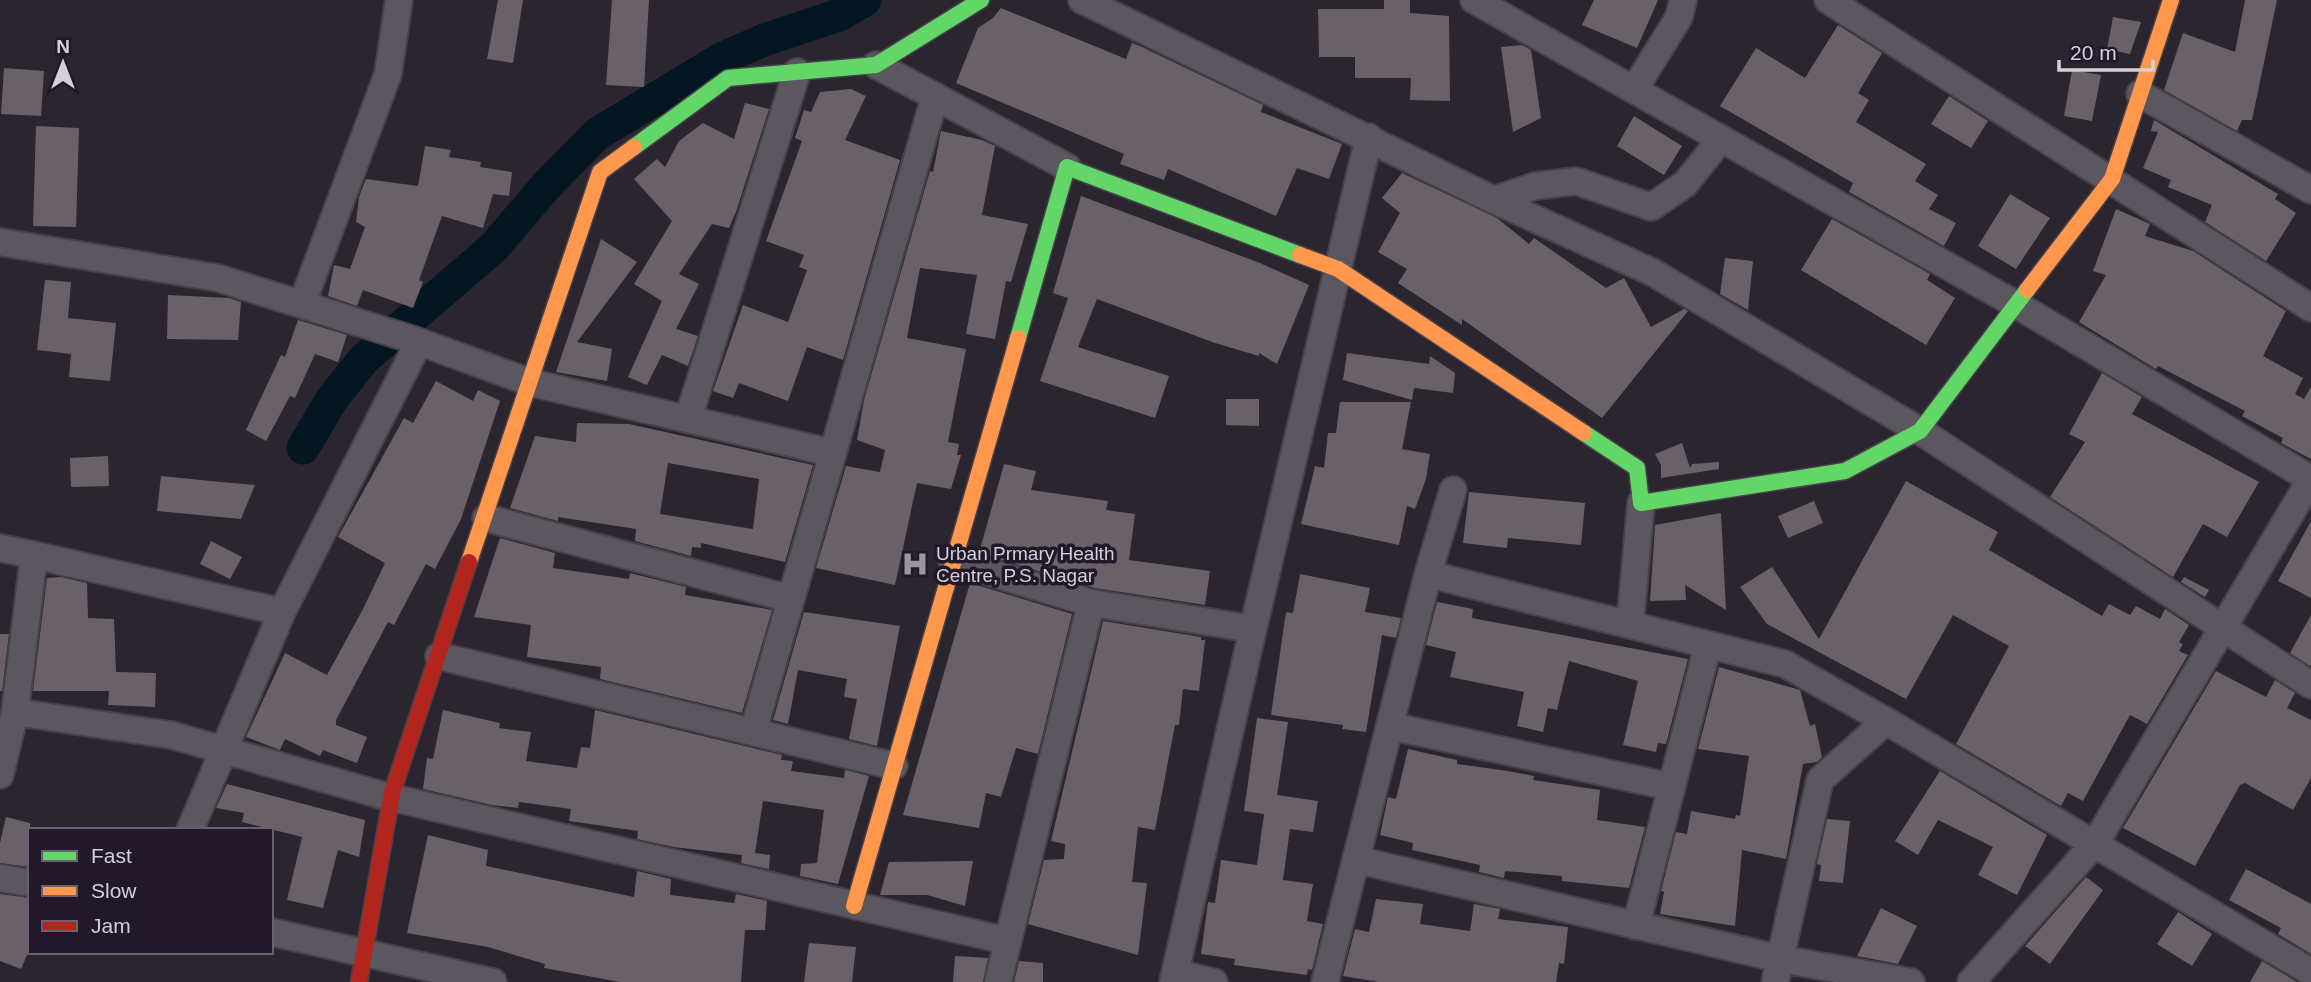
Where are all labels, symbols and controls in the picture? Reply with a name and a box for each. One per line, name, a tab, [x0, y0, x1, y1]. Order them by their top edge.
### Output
north arrow	[28, 28, 98, 98]
scale bar	[2059, 28, 2154, 72]
text: N	[56, 36, 70, 57]
text: 20 m	[2070, 41, 2117, 64]
place label: Urban Prmary Health Centre, P.S. Nagar	[936, 543, 1114, 586]
hospital icon: Urban Prmary Health Centre, P.S. Nagar	[900, 549, 930, 579]
legend	[28, 828, 273, 954]
text: Fast	[91, 844, 132, 867]
text: Slow	[91, 879, 137, 902]
text: Jam	[91, 914, 131, 937]

